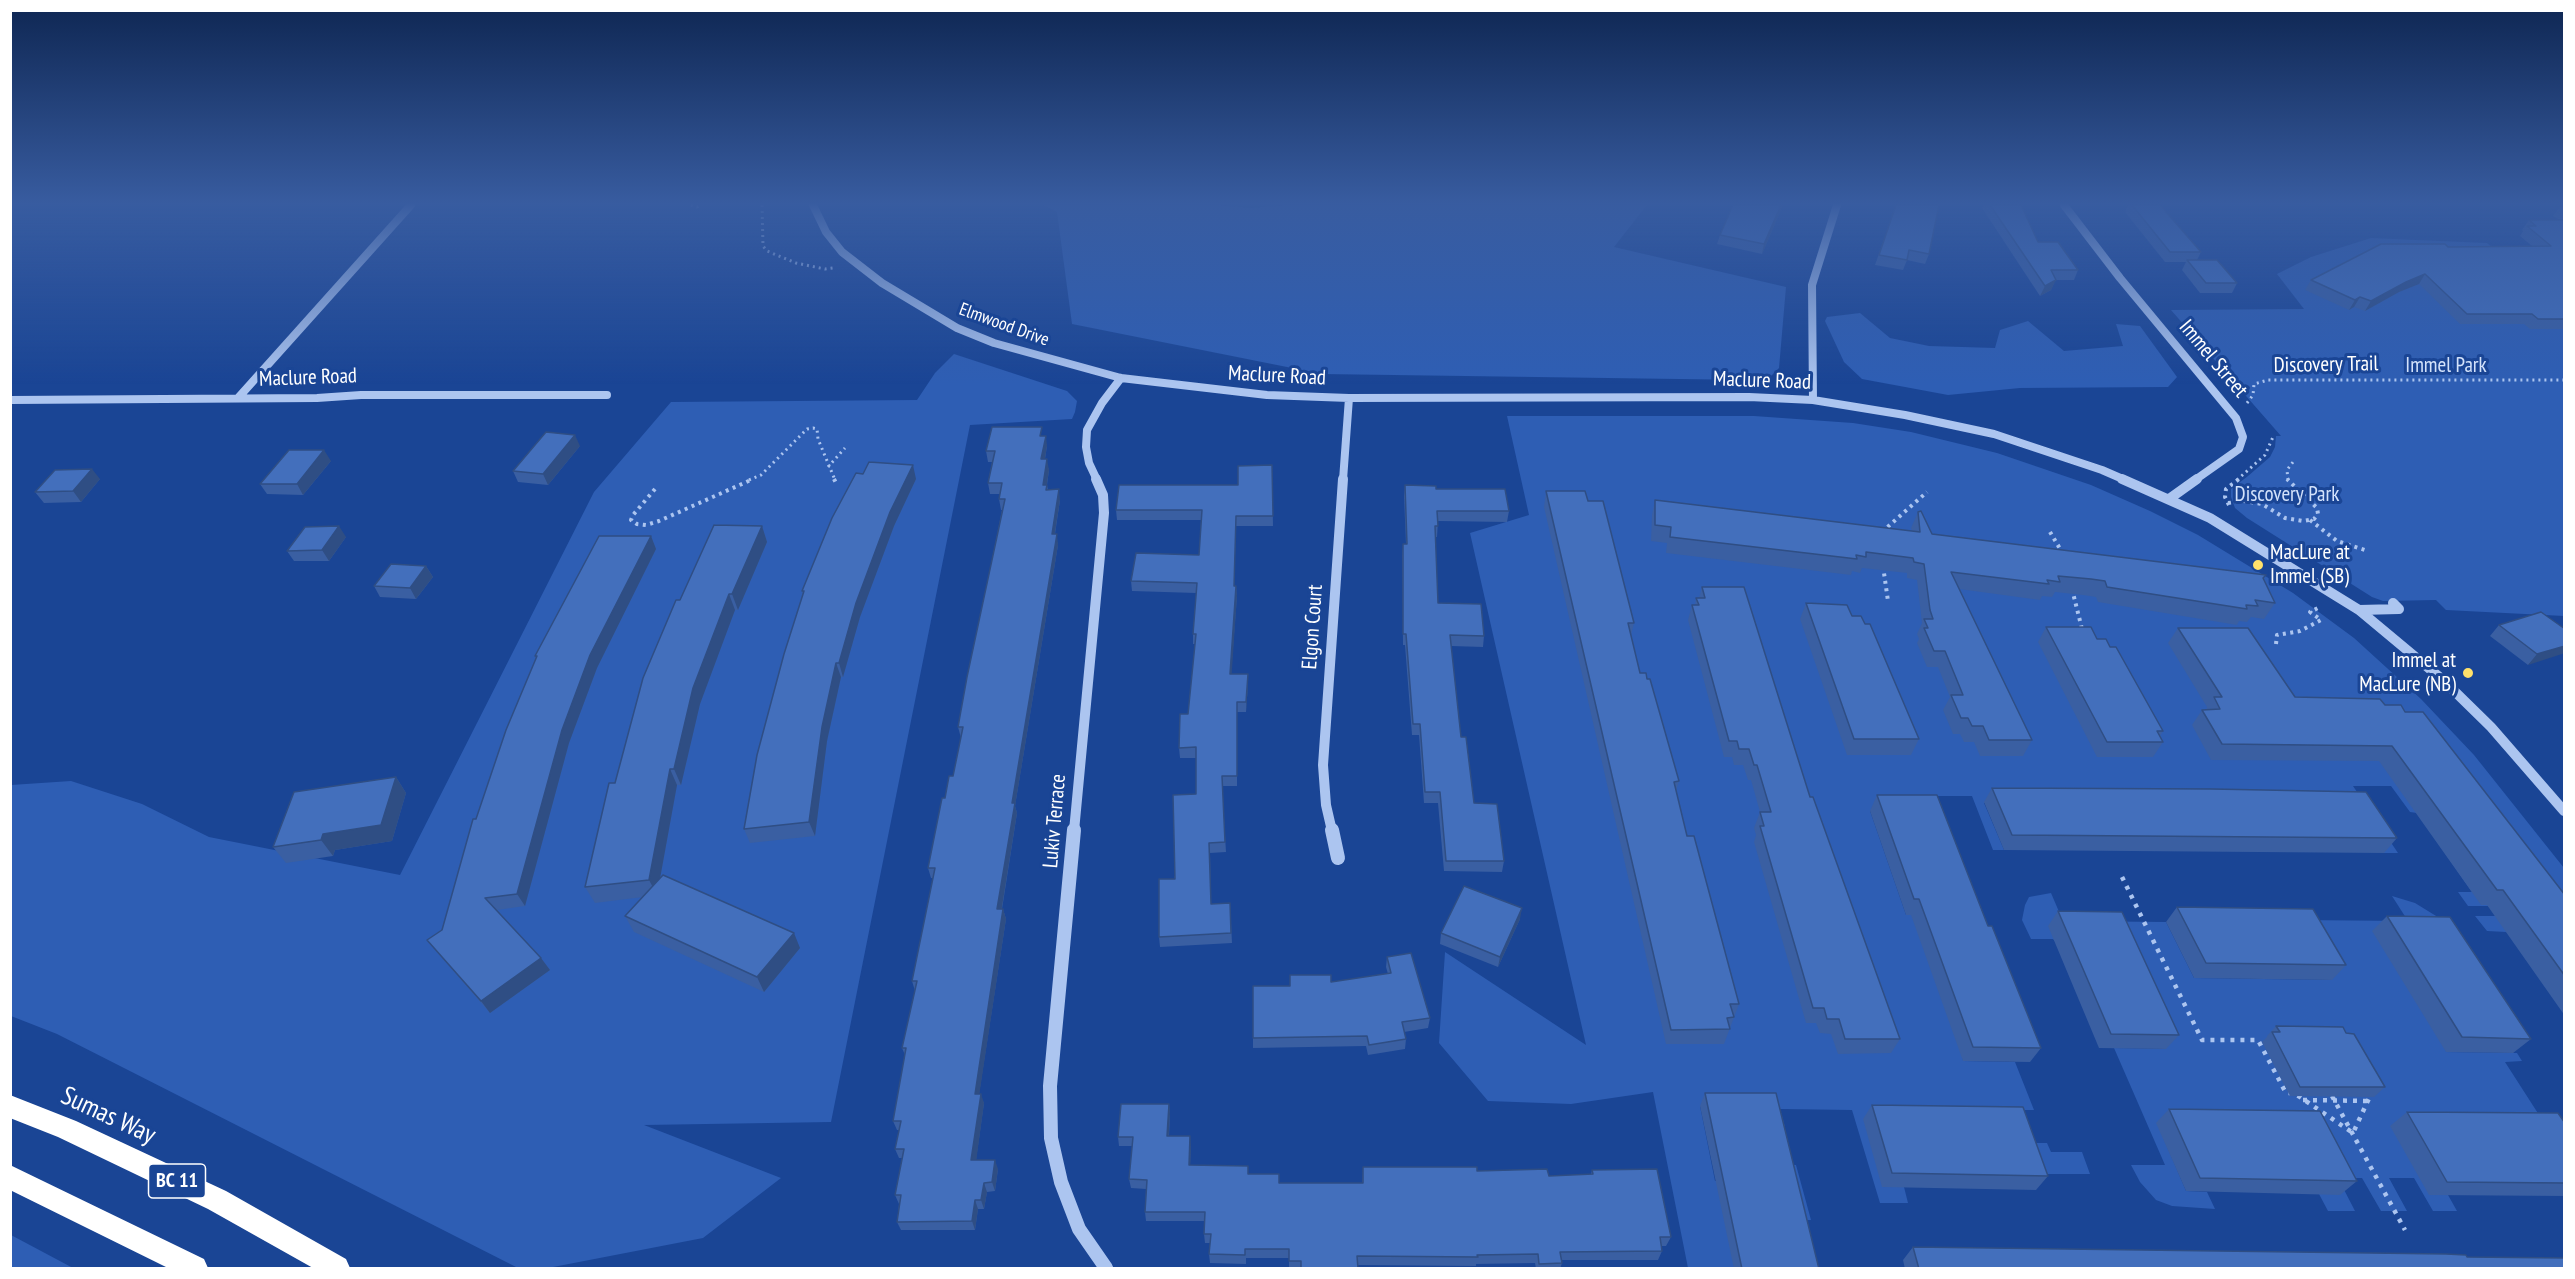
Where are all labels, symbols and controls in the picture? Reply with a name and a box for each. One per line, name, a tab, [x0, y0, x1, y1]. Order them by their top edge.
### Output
street label: Elmwood Drive	[956, 299, 1052, 351]
street label: Immel Street	[2173, 315, 2253, 403]
street label: Discovery Trail	[2273, 351, 2379, 379]
park label: Immel Park	[2405, 353, 2487, 379]
street label: Maclure Road	[1227, 361, 1327, 391]
street label: Maclure Road	[259, 364, 357, 392]
street label: Maclure Road	[1713, 367, 1811, 395]
park label: Discovery Park	[2235, 482, 2339, 508]
place label: MacLure at Immel (SB)	[2270, 540, 2350, 590]
marker: MacLure at Immel (SB)	[2251, 558, 2265, 572]
street label: Elgon Court	[1297, 584, 1329, 670]
place label: Immel at MacLure (NB)	[2359, 648, 2456, 698]
marker: Immel at MacLure (NB)	[2461, 666, 2475, 680]
street label: Lukiv Terrace	[1038, 773, 1072, 869]
street label: Sumas Way	[56, 1081, 160, 1151]
road number: BC 11	[148, 1164, 206, 1198]

